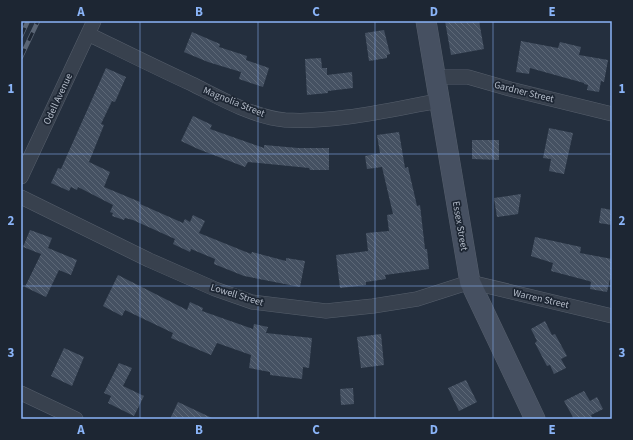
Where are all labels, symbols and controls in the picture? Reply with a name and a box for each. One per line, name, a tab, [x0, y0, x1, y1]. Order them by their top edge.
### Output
text: A	[76, 3, 85, 21]
text: B	[195, 3, 203, 21]
text: C	[312, 3, 320, 21]
text: D	[430, 3, 438, 21]
text: E	[548, 3, 556, 21]
street label: Odell Avenue	[40, 71, 76, 127]
street label: Gardner Street	[493, 78, 556, 106]
text: 1	[8, 80, 15, 98]
text: 1	[619, 80, 626, 98]
street label: Magnolia Street	[201, 83, 267, 121]
street label: Essex Street	[449, 200, 471, 252]
text: 2	[8, 212, 15, 230]
text: 2	[619, 212, 626, 230]
street label: Lowell Street	[209, 280, 266, 310]
street label: Warren Street	[512, 286, 571, 312]
text: 3	[8, 344, 15, 362]
text: 3	[619, 344, 626, 362]
text: A	[76, 421, 85, 439]
text: B	[195, 421, 203, 439]
text: C	[312, 421, 320, 439]
text: D	[430, 421, 438, 439]
text: E	[548, 421, 556, 439]

